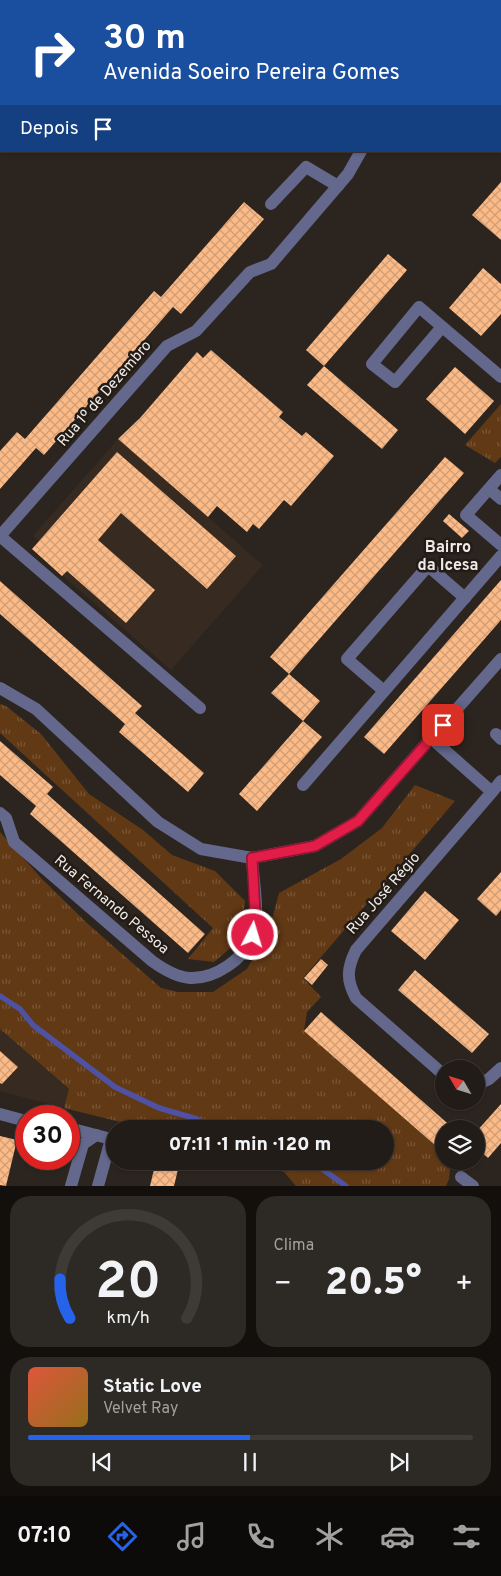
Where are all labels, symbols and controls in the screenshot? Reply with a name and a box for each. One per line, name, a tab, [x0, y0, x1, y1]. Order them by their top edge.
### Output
text: 30 m	[103, 17, 186, 61]
icon: right	[20, 20, 85, 85]
text: Avenida Soeiro Pereira Gomes	[103, 60, 400, 87]
icon: arrive	[89, 115, 117, 143]
text: Depois	[20, 117, 79, 141]
street label: Rua 1º de Dezembro	[54, 337, 156, 451]
district label: Bairro da Icesa	[418, 538, 478, 576]
pin	[422, 704, 464, 746]
icon: arrive	[429, 711, 457, 739]
street label: Rua José Régio	[343, 849, 425, 939]
street label: Rua Fernando Pessoa	[50, 851, 172, 959]
position arrow	[226, 908, 278, 960]
north arrow	[435, 1060, 485, 1110]
map controls	[435, 1060, 485, 1170]
speed limit sign: 30	[15, 1105, 80, 1170]
button: layers	[435, 1120, 485, 1170]
text: 07:11 · 1 min · 120 m	[169, 1133, 331, 1157]
text: Clima	[274, 1236, 314, 1256]
text: 20	[95, 1251, 161, 1317]
text: 20.5°	[325, 1260, 422, 1309]
text: −	[274, 1267, 292, 1303]
text: +	[455, 1267, 473, 1303]
text: km/h	[106, 1307, 149, 1330]
text: Static Love	[103, 1375, 202, 1399]
text: Velvet Ray	[103, 1399, 178, 1419]
icon: previous	[88, 1448, 116, 1476]
icon: pause	[236, 1448, 264, 1476]
icon: next	[385, 1448, 413, 1476]
icon: directions	[105, 1519, 140, 1554]
icon: music	[174, 1519, 209, 1554]
icon: phone	[243, 1519, 278, 1554]
icon: climate	[312, 1519, 347, 1554]
icon: car	[380, 1519, 415, 1554]
icon: filters	[449, 1519, 484, 1554]
text: 07:10	[17, 1523, 71, 1550]

